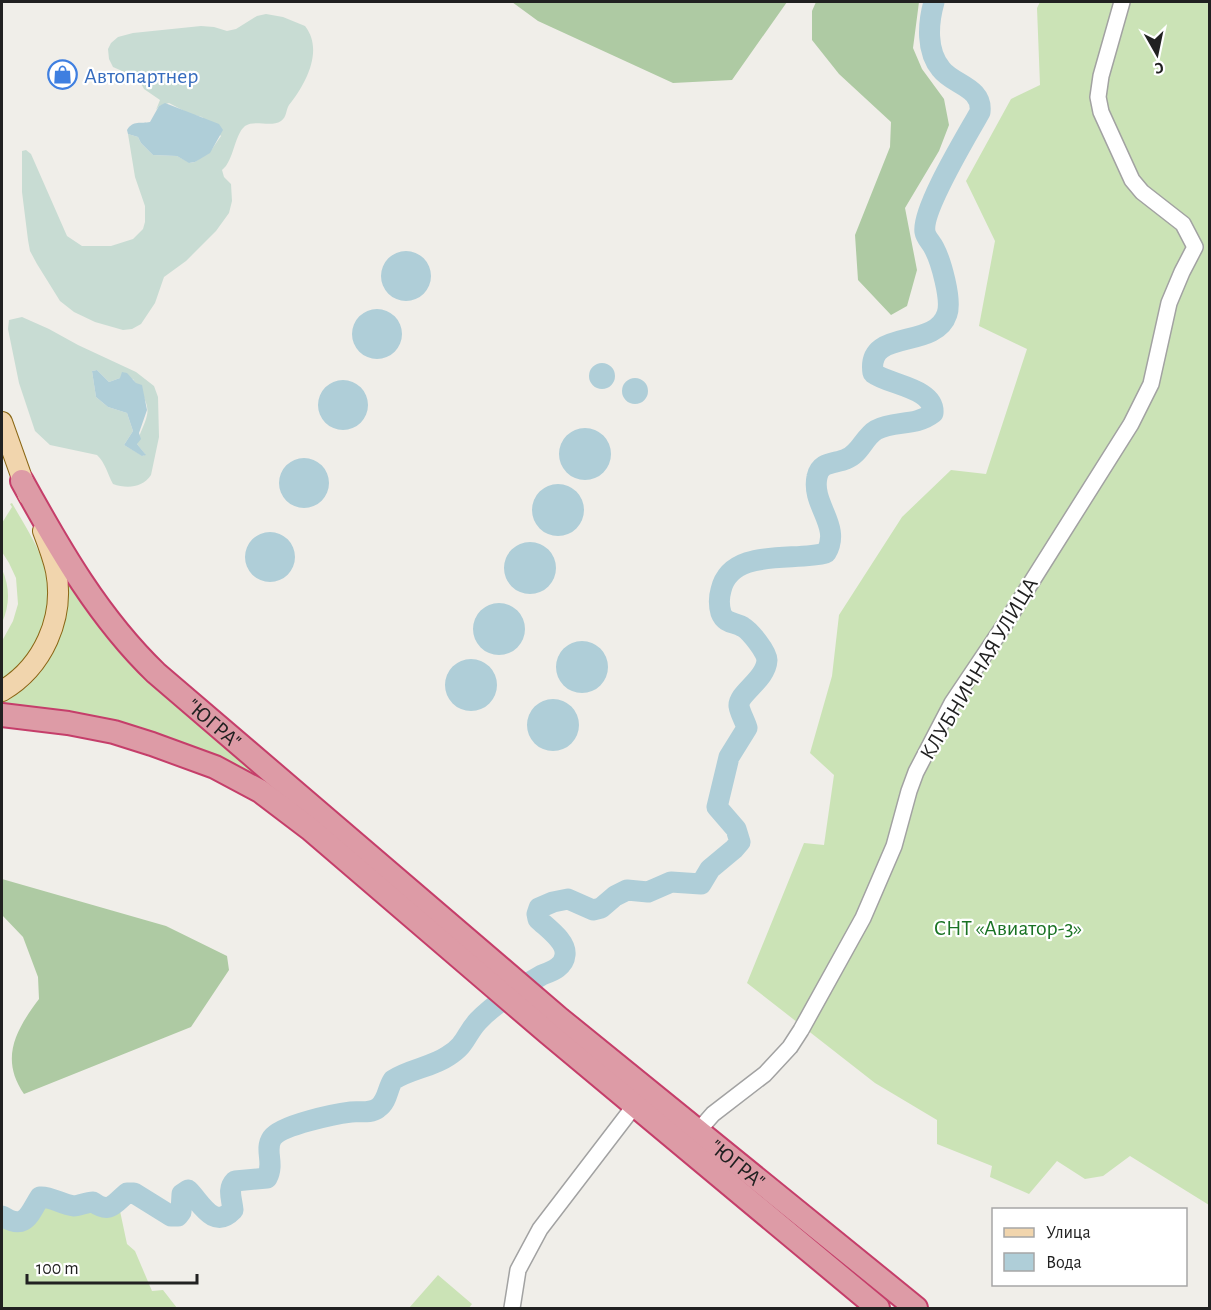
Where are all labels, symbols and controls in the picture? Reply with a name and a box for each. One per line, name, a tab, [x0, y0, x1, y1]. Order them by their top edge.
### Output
north arrow	[1127, 24, 1187, 84]
shop icon: Автопартнер	[47, 59, 79, 91]
text: С	[1153, 59, 1165, 76]
place label: Автопартнер	[84, 65, 199, 87]
street label: КЛУБНИЧНАЯ УЛИЦА	[916, 574, 1042, 763]
street label: "ЮГРА"	[182, 695, 245, 753]
park label: СНТ «Авиатор-3»	[934, 917, 1082, 939]
street label: "ЮГРА"	[705, 1135, 769, 1193]
legend	[992, 1208, 1187, 1286]
text: Улица	[1046, 1224, 1091, 1242]
scale bar	[27, 1247, 196, 1285]
text: Вода	[1046, 1254, 1082, 1272]
text: 100 m	[36, 1260, 79, 1278]

